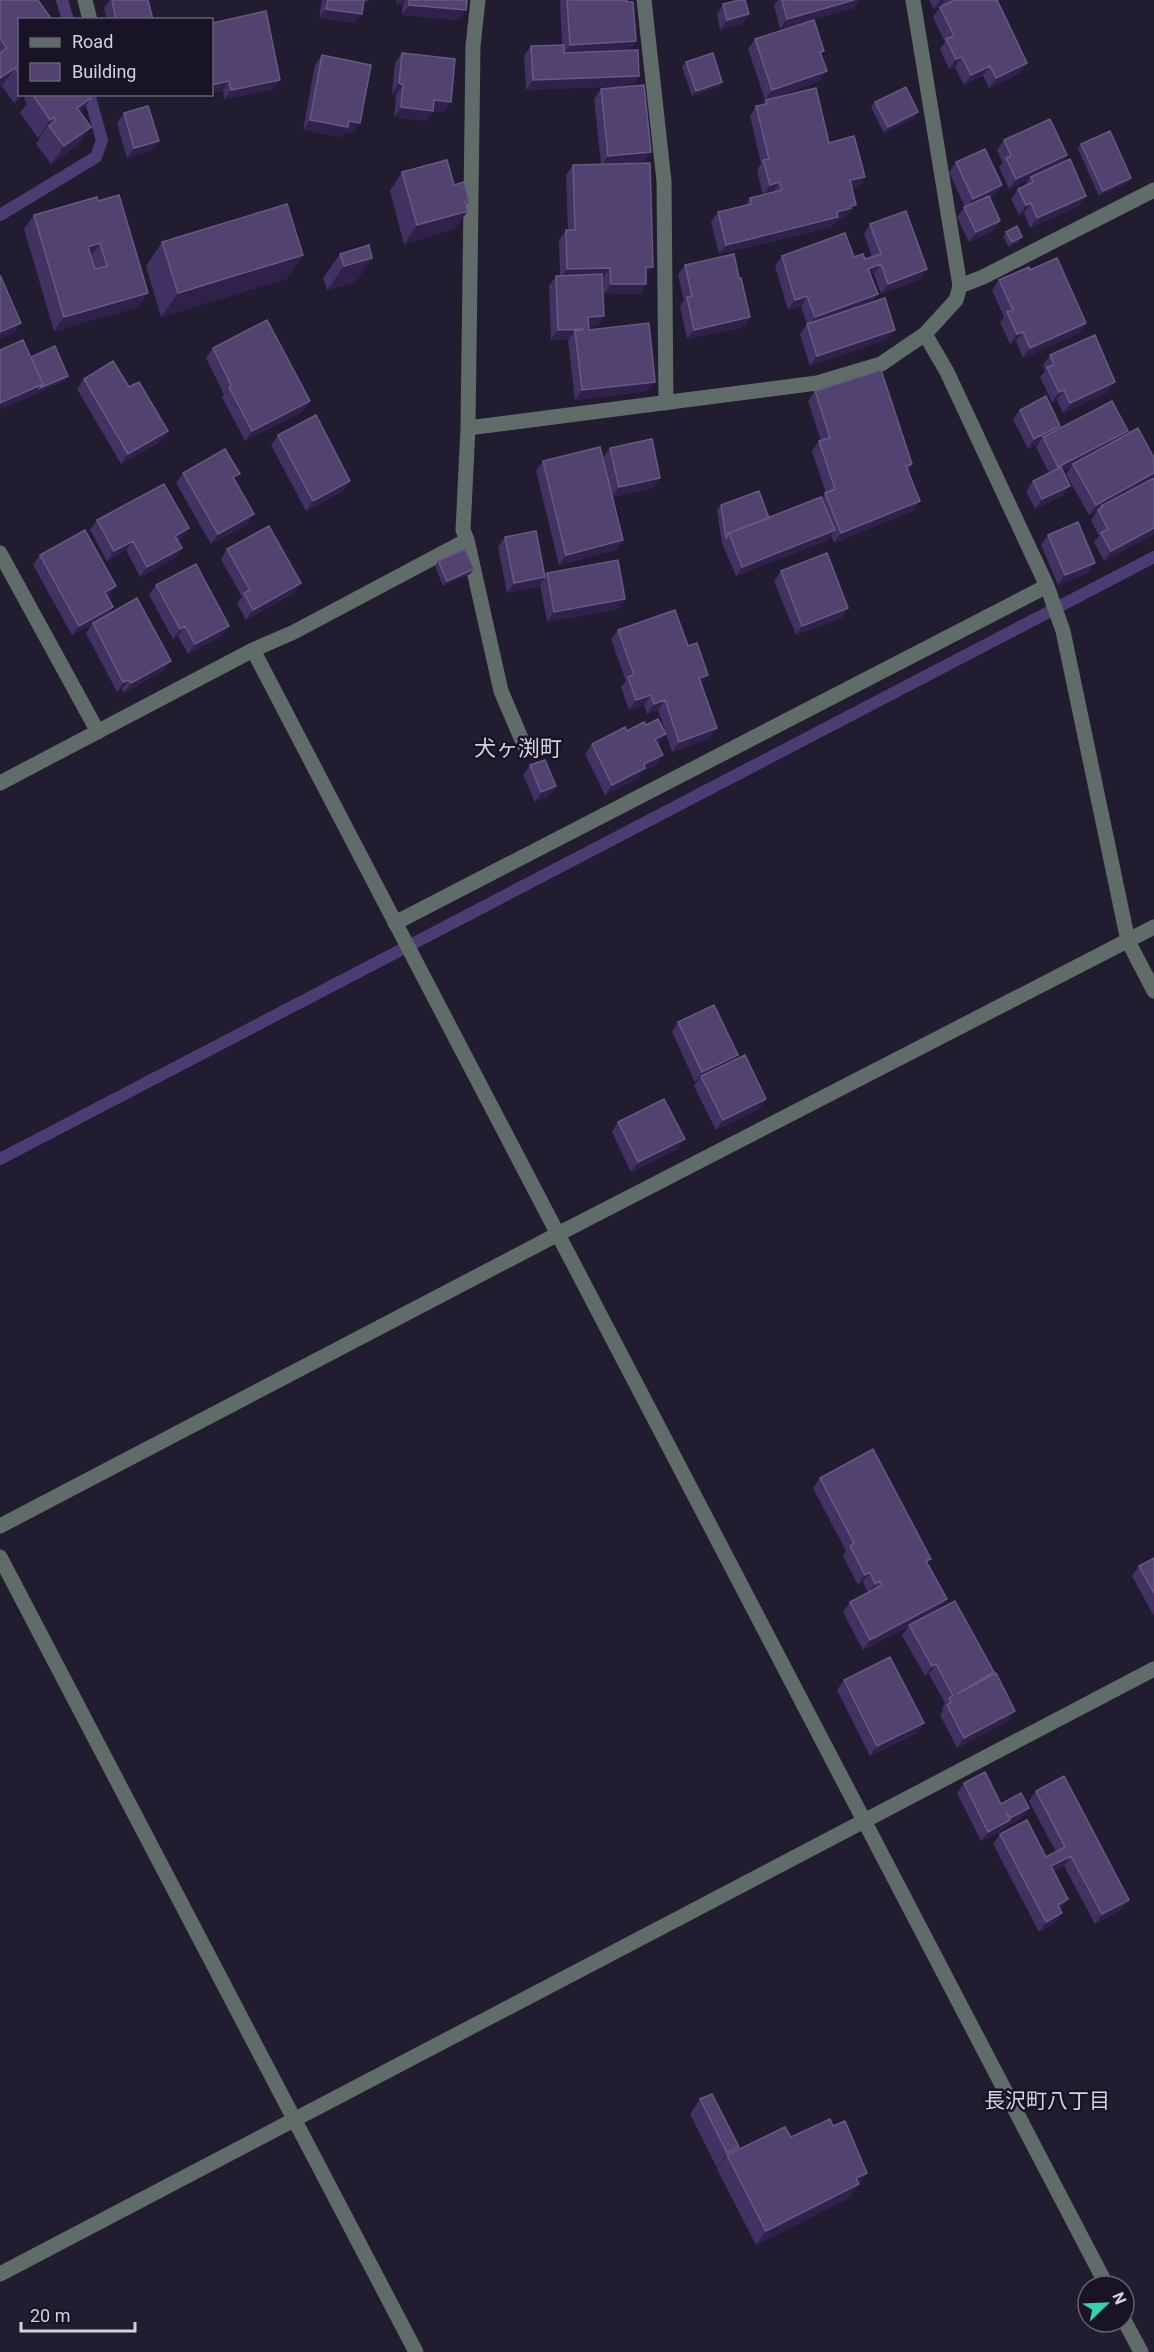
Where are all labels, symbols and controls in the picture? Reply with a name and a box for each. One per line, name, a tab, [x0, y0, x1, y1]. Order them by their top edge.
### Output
legend	[18, 18, 213, 96]
text: Road	[72, 31, 113, 52]
text: Building	[72, 61, 136, 82]
district label: 犬ヶ渕町	[474, 736, 562, 761]
district label: 長沢町八丁目	[984, 2089, 1110, 2113]
north arrow	[1076, 2274, 1136, 2334]
text: N	[1108, 2289, 1130, 2307]
scale bar	[21, 2295, 135, 2333]
text: 20 m	[30, 2305, 70, 2326]

